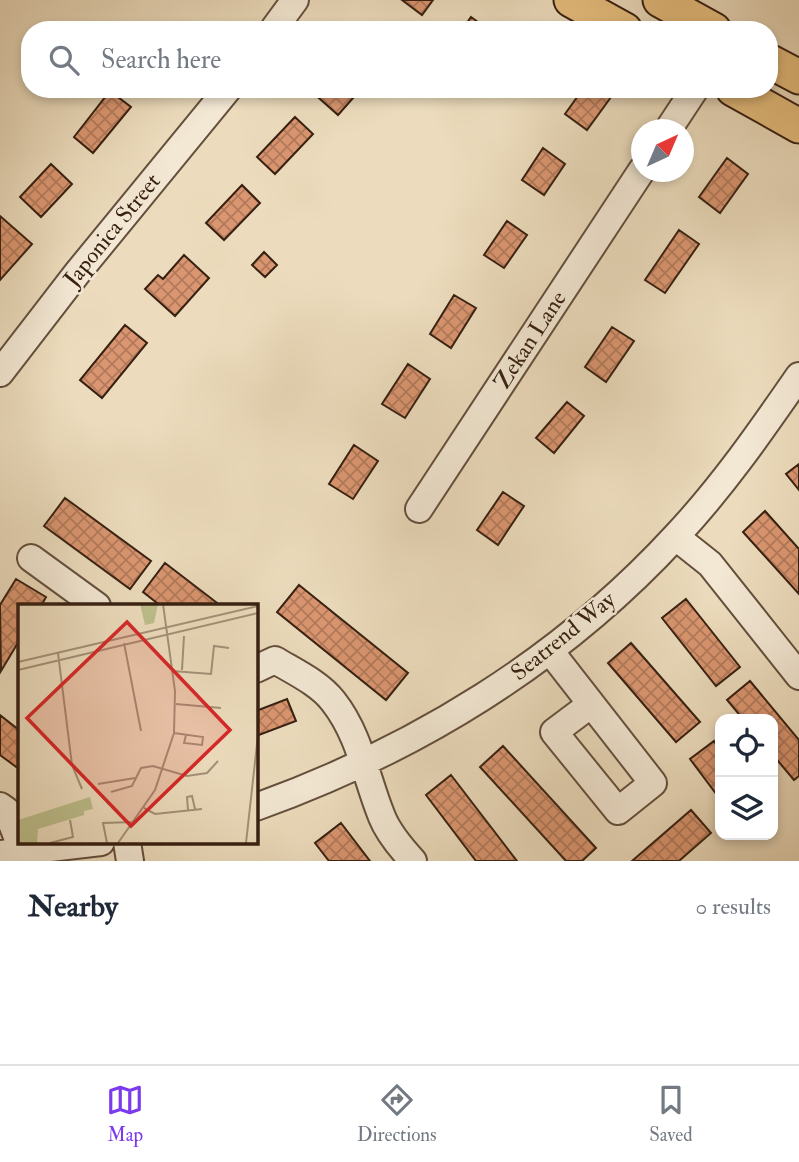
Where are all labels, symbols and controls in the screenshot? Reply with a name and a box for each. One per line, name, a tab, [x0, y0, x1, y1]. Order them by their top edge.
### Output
search box	[21, 21, 778, 98]
icon: search	[45, 41, 83, 79]
text: Search here	[101, 44, 221, 76]
north arrow	[631, 119, 694, 182]
street label: Japonica Street	[57, 167, 167, 294]
street label: Zekan Lane	[487, 285, 573, 395]
street label: Seatrend Way	[505, 584, 622, 687]
inset map	[18, 604, 257, 844]
map controls	[715, 714, 778, 840]
button: locate	[715, 714, 778, 777]
button: layers	[715, 777, 778, 840]
text: Nearby	[28, 888, 118, 925]
text: 0 results	[695, 892, 771, 921]
tab: Map	[106, 1081, 144, 1147]
tab: Directions	[357, 1081, 437, 1147]
tab: Saved	[649, 1081, 693, 1147]

